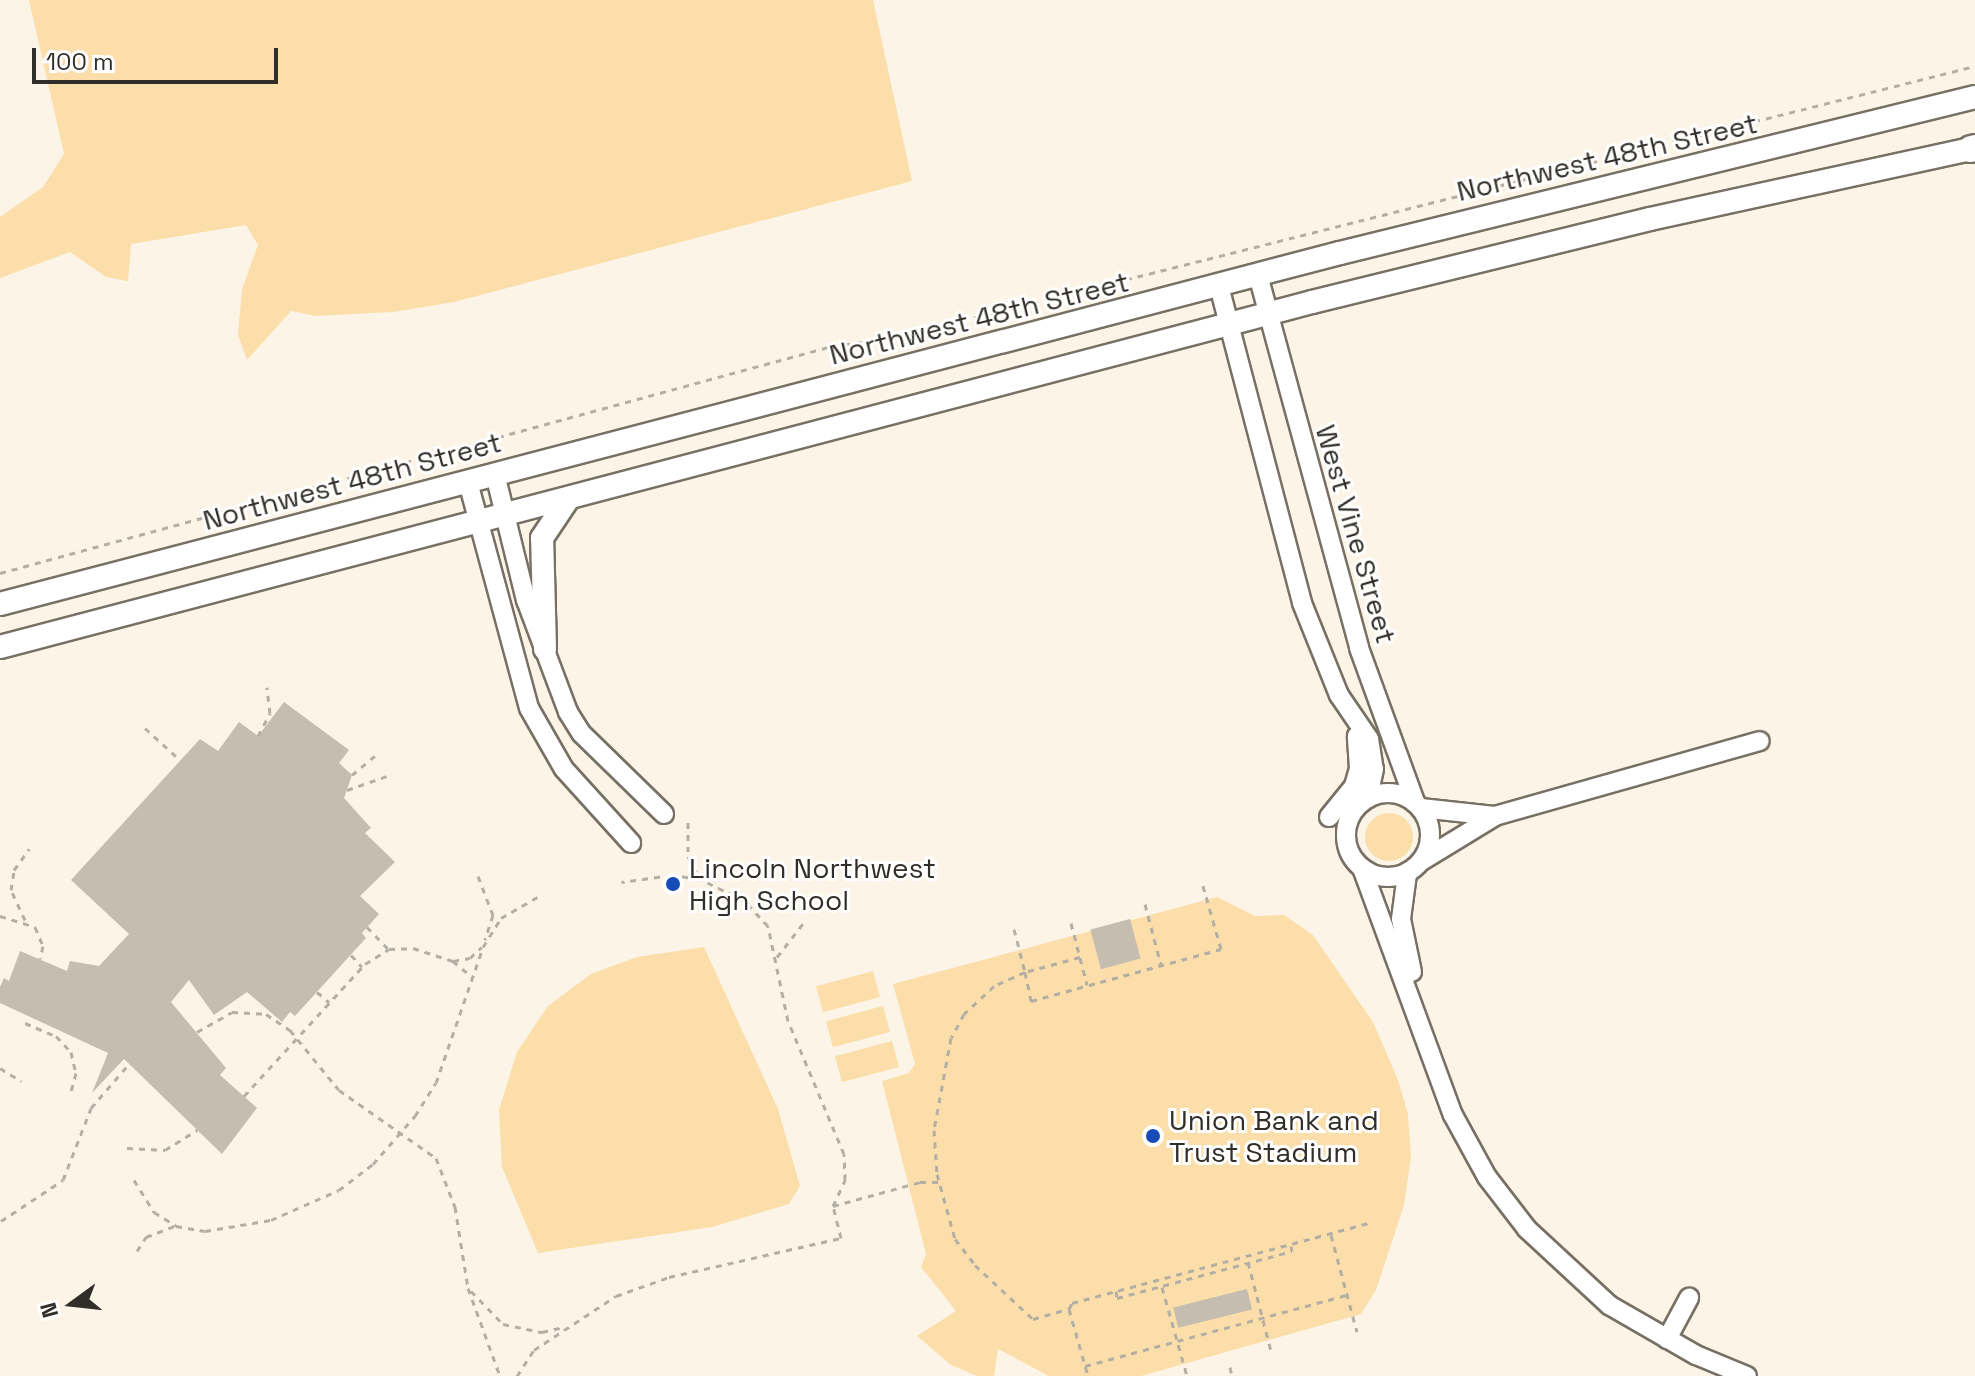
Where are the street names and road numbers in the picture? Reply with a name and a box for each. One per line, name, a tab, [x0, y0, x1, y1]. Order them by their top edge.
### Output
street label: Northwest 48th Street	[1453, 106, 1761, 208]
street label: Northwest 48th Street	[826, 265, 1132, 371]
street label: West Vine Street	[1309, 421, 1403, 647]
street label: Northwest 48th Street	[199, 425, 505, 537]

